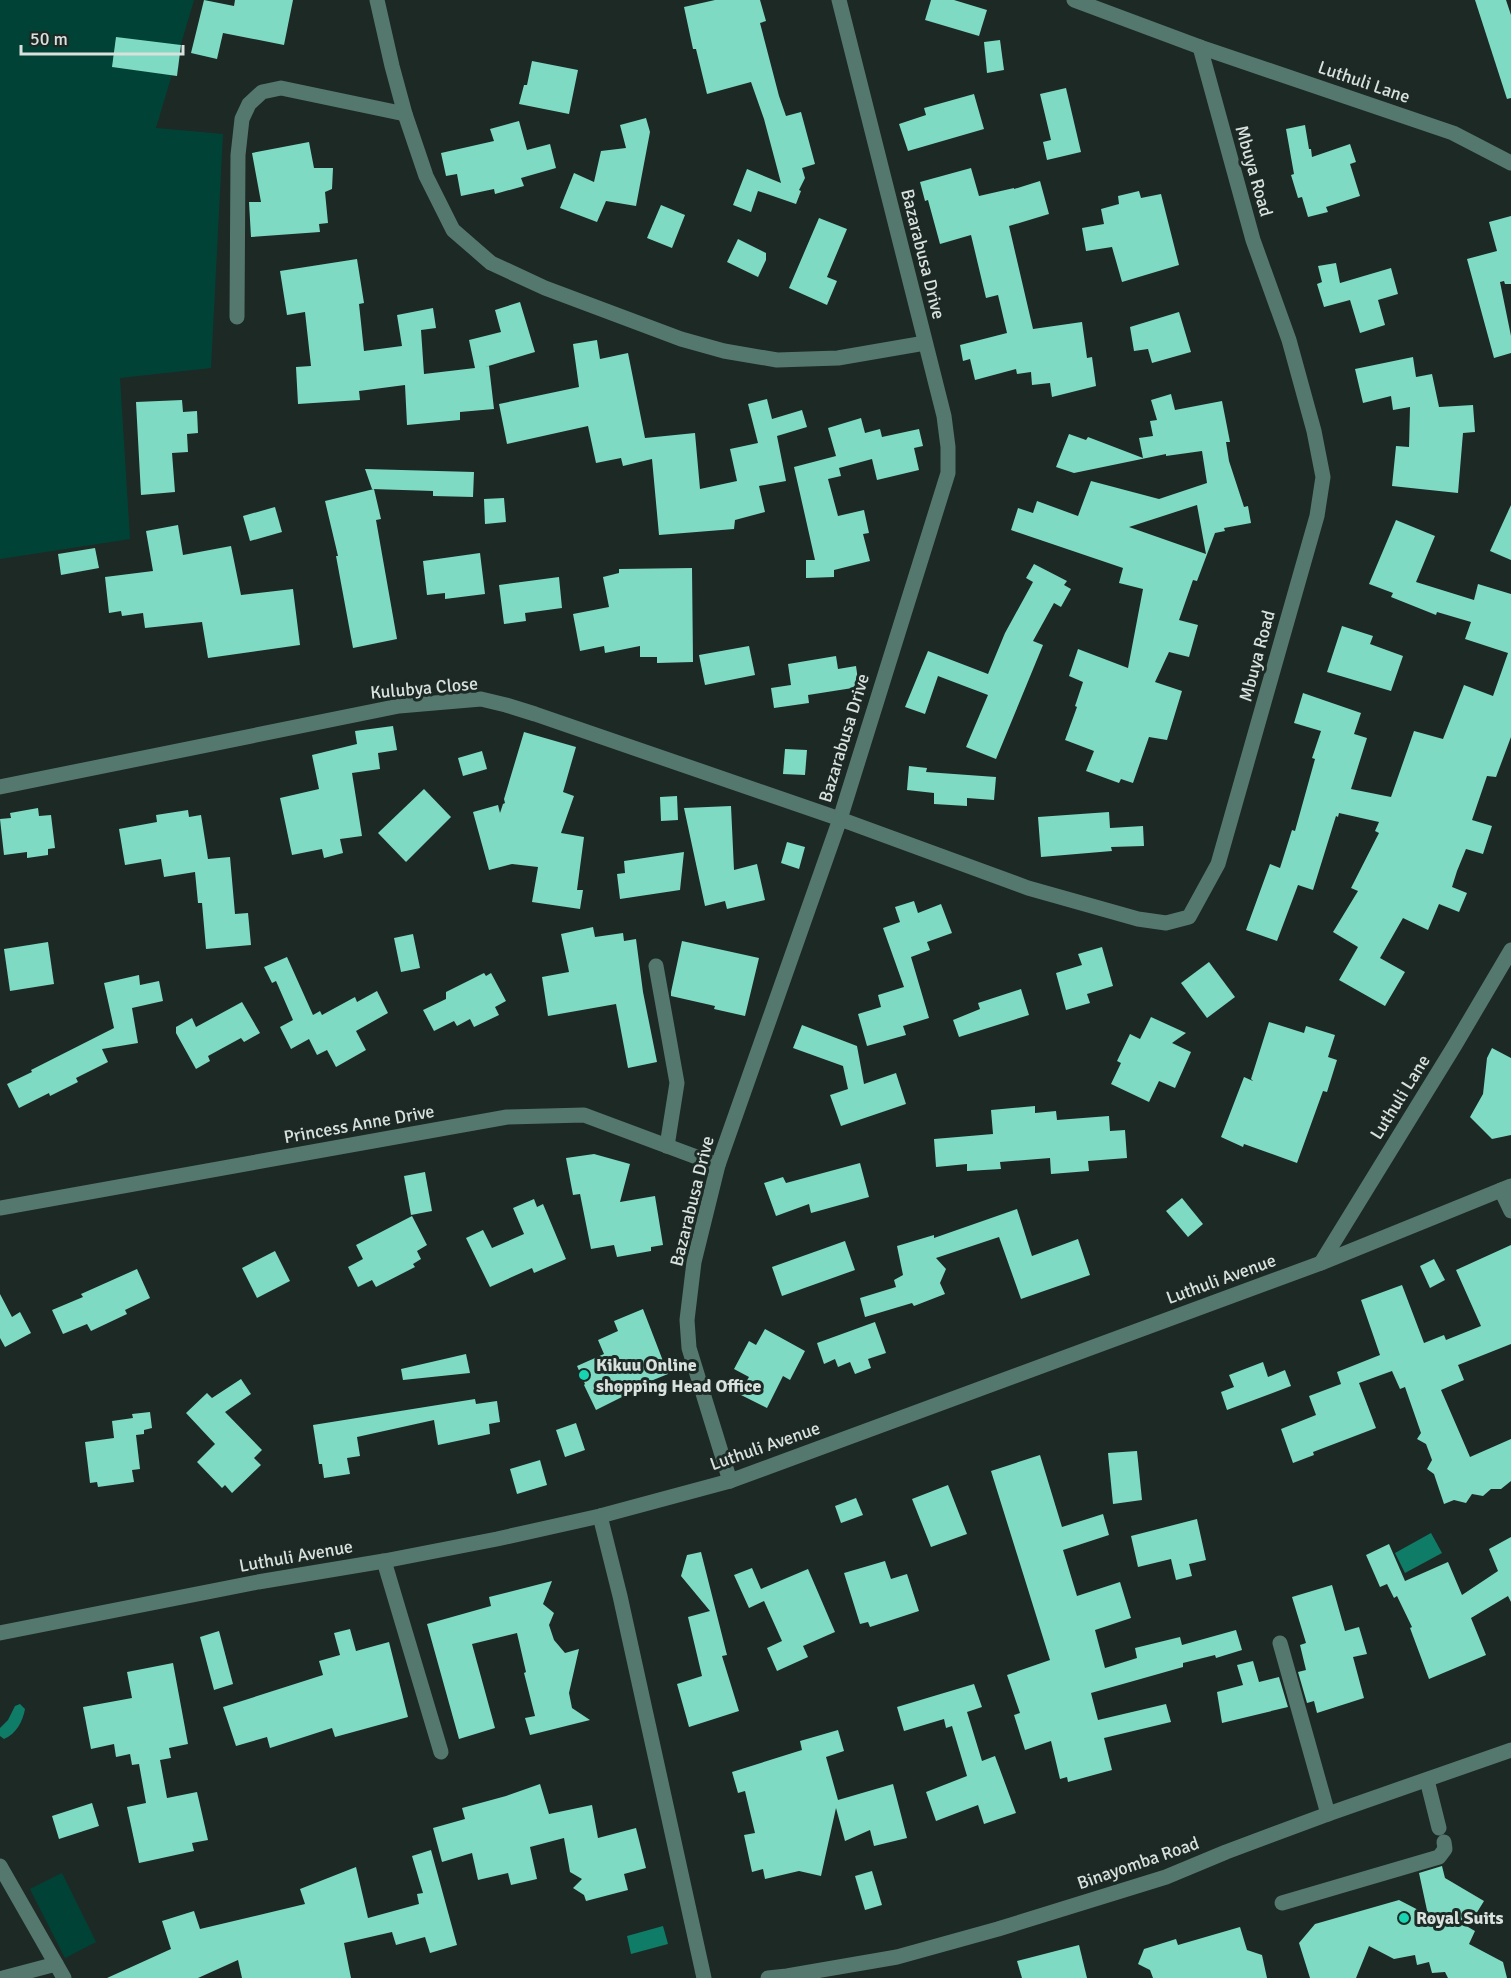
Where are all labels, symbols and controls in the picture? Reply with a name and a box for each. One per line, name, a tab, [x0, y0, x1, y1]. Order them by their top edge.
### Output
scale bar	[21, 18, 183, 56]
text: 50 m	[30, 28, 68, 50]
street label: Luthuli Lane	[1315, 56, 1413, 108]
street label: Mbuya Road	[1231, 123, 1277, 219]
street label: Bazarabusa Drive	[896, 187, 950, 321]
street label: Mbuya Road	[1234, 608, 1280, 704]
street label: Bazarabusa Drive	[814, 671, 874, 805]
street label: Kulubya Close	[369, 672, 479, 704]
street label: Luthuli Lane	[1365, 1050, 1435, 1144]
street label: Princess Anne Drive	[282, 1100, 436, 1148]
street label: Bazarabusa Drive	[665, 1134, 719, 1268]
street label: Luthuli Avenue	[1163, 1249, 1279, 1309]
place label: Kikuu Online shopping Head Office	[596, 1354, 761, 1397]
marker: Kikuu Online shopping Head Office	[577, 1368, 591, 1382]
street label: Luthuli Avenue	[707, 1417, 823, 1475]
street label: Luthuli Avenue	[237, 1535, 355, 1577]
street label: Binayomba Road	[1074, 1832, 1202, 1894]
place label: Royal Suits	[1416, 1907, 1503, 1929]
marker: Royal Suits	[1397, 1911, 1411, 1925]

